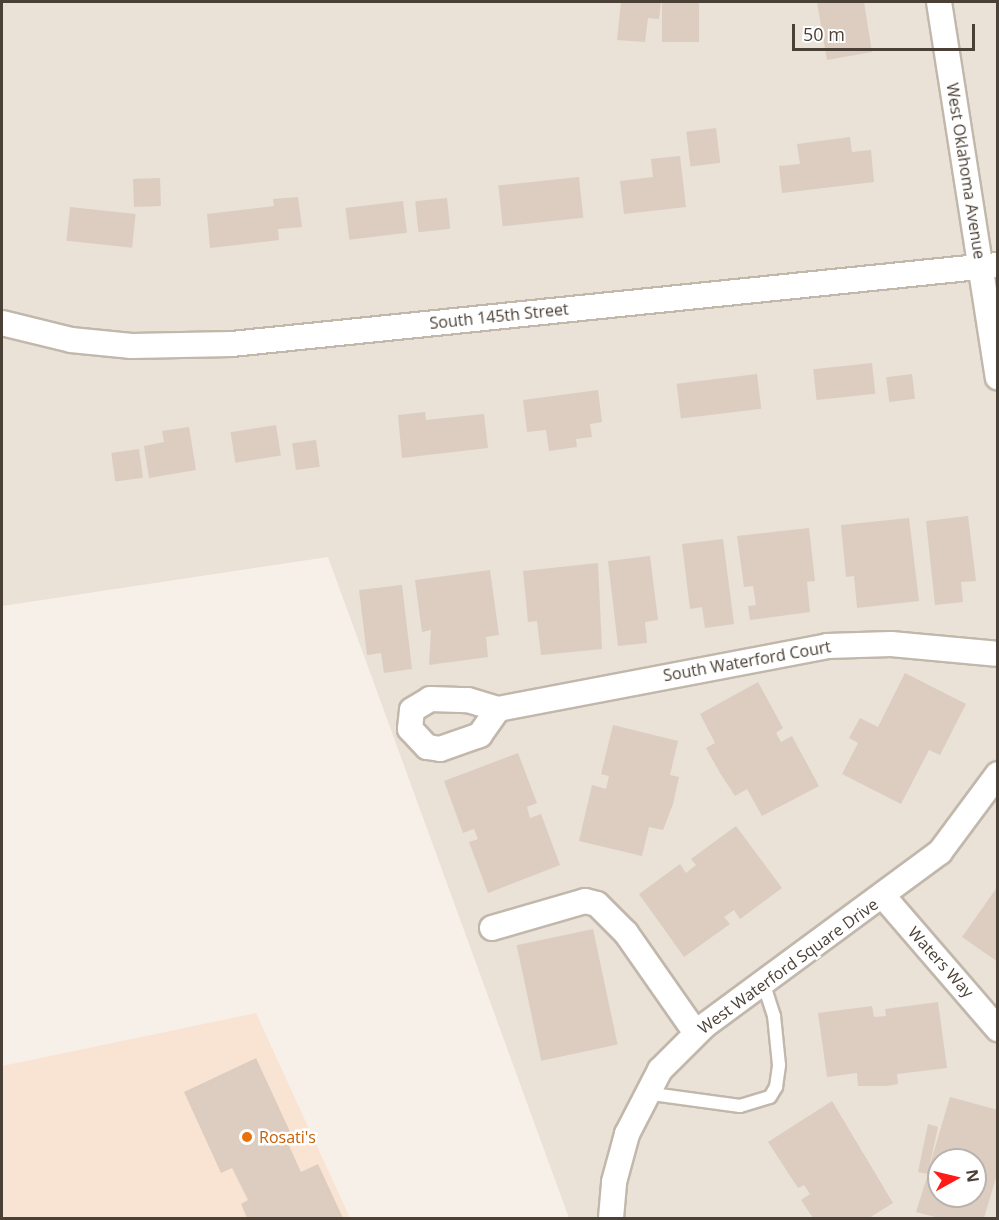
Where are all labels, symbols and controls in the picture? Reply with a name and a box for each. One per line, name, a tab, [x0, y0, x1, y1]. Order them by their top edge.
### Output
scale bar	[795, 12, 978, 50]
text: 50 m	[803, 22, 845, 46]
street label: West Oklahoma Avenue	[943, 82, 989, 260]
street label: South 145th Street	[429, 299, 569, 333]
street label: South Waterford Court	[662, 637, 832, 685]
street label: West Waterford Square Drive	[694, 894, 882, 1038]
street label: Waters Way	[904, 923, 978, 1001]
place label: Rosati's	[259, 1127, 316, 1147]
marker: Rosati's	[240, 1130, 254, 1144]
north arrow	[927, 1148, 987, 1208]
text: N	[961, 1168, 985, 1184]

